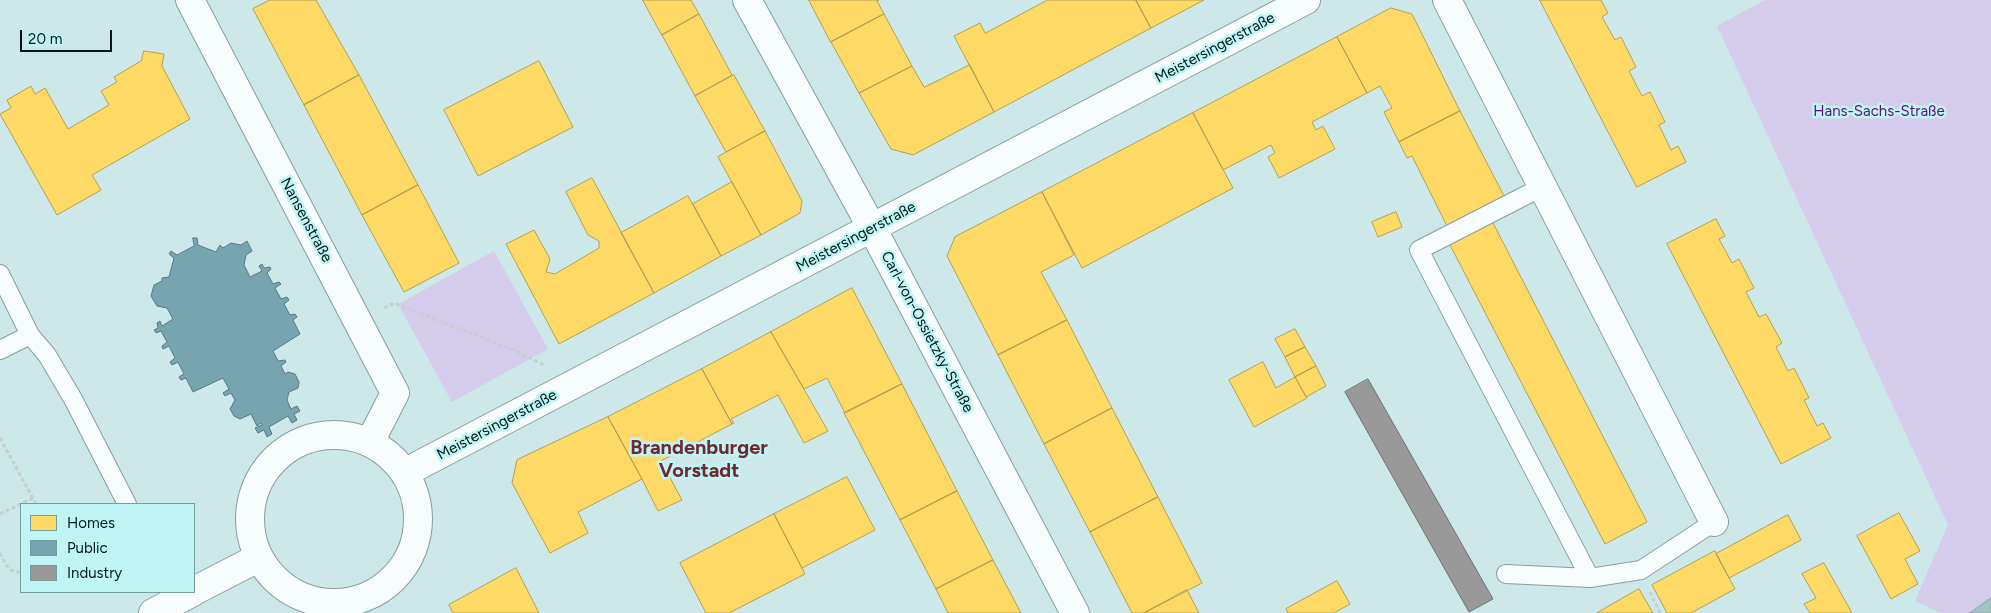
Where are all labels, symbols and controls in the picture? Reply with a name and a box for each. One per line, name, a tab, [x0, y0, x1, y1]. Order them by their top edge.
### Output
street label: Meistersingerstraße	[1152, 9, 1278, 87]
scale bar	[22, 20, 115, 52]
text: 20 m	[28, 30, 62, 48]
park label: Hans-Sachs-Straße	[1813, 103, 1945, 121]
street label: Nansenstraße	[276, 175, 336, 265]
street label: Meistersingerstraße	[793, 198, 919, 276]
street label: Carl-von-Ossietzky-Straße	[877, 248, 977, 416]
street label: Meistersingerstraße	[434, 386, 560, 464]
district label: Brandenburger Vorstadt	[630, 436, 768, 483]
legend	[20, 503, 195, 593]
text: Homes	[67, 514, 115, 532]
text: Public	[67, 539, 108, 557]
text: Industry	[67, 564, 122, 582]

